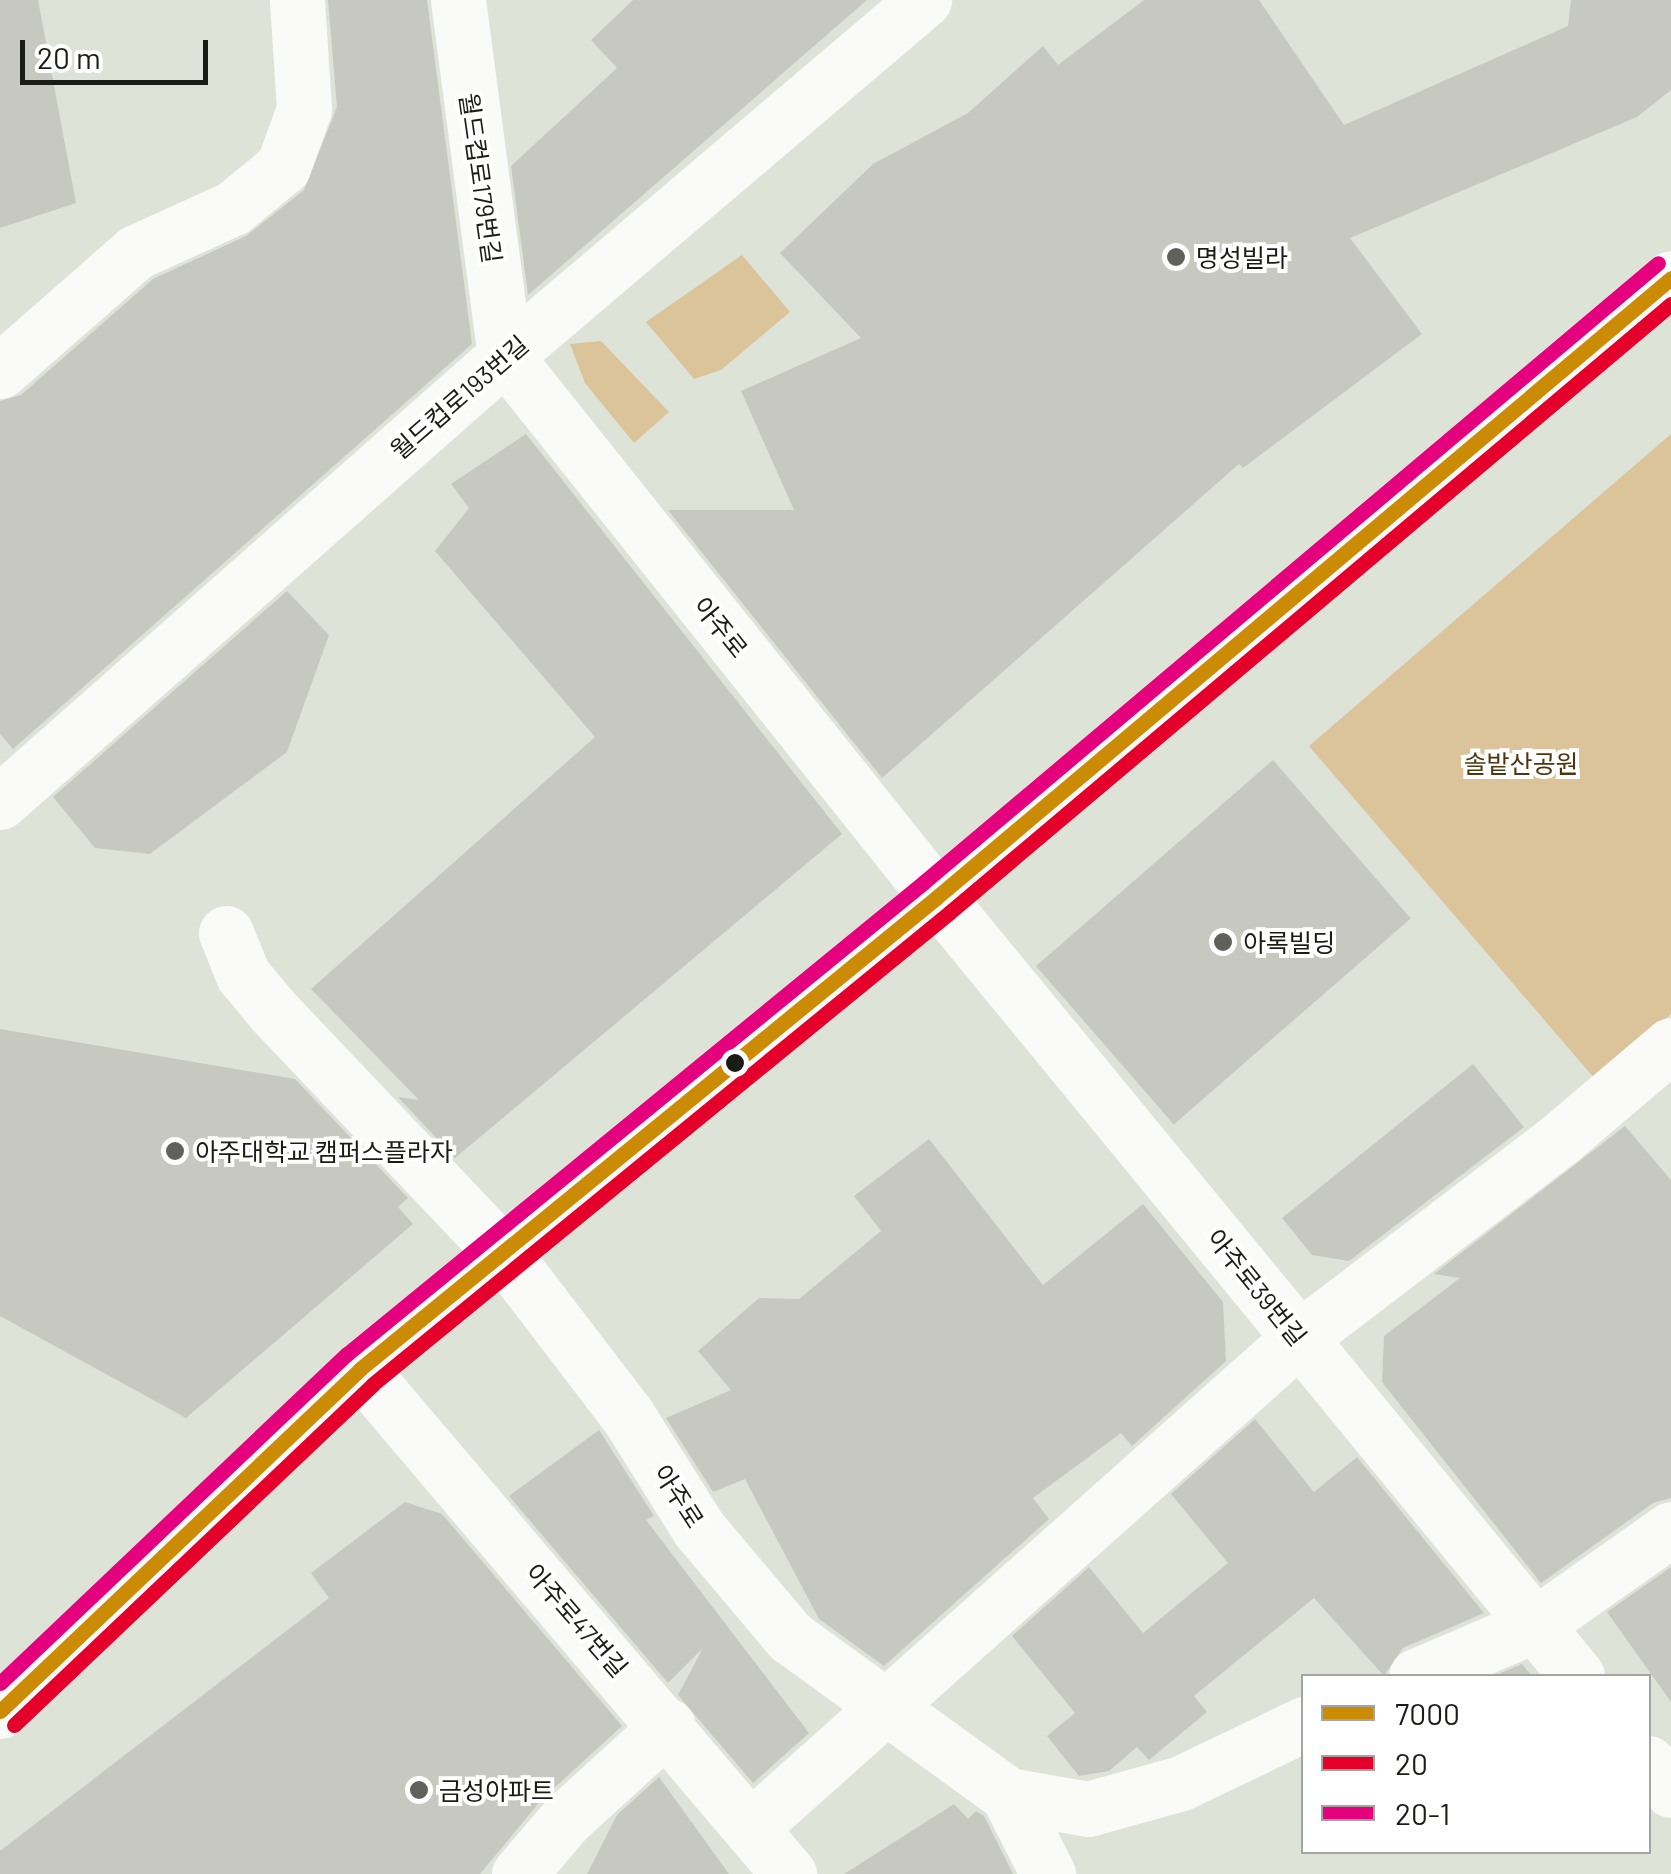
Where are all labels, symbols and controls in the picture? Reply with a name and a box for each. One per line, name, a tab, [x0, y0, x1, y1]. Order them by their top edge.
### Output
scale bar	[25, 20, 212, 82]
text: 20 m	[37, 39, 101, 75]
street label: 월드컵로179번길	[454, 91, 508, 265]
place label: 명성빌라	[1196, 242, 1288, 272]
marker: 명성빌라	[1165, 246, 1187, 268]
street label: 월드컵로193번길	[384, 329, 534, 465]
street label: 아주로	[688, 591, 754, 663]
park label: 솔밭산공원	[1464, 748, 1578, 778]
place label: 아록빌딩	[1243, 927, 1335, 957]
marker: 아록빌딩	[1212, 931, 1234, 953]
unlabelled marker	[725, 1053, 745, 1073]
place label: 아주대학교 캠퍼스플라자	[195, 1136, 453, 1166]
marker: 아주대학교 캠퍼스플라자	[164, 1140, 186, 1162]
street label: 아주로39번길	[1201, 1223, 1313, 1351]
street label: 아주로	[648, 1459, 710, 1533]
street label: 아주로47번길	[520, 1557, 634, 1683]
legend	[1301, 1674, 1651, 1854]
text: 7000	[1395, 1695, 1460, 1731]
text: 20	[1395, 1745, 1428, 1781]
place label: 금성아파트	[439, 1775, 554, 1805]
marker: 금성아파트	[408, 1779, 430, 1801]
text: 20-1	[1395, 1795, 1450, 1831]

